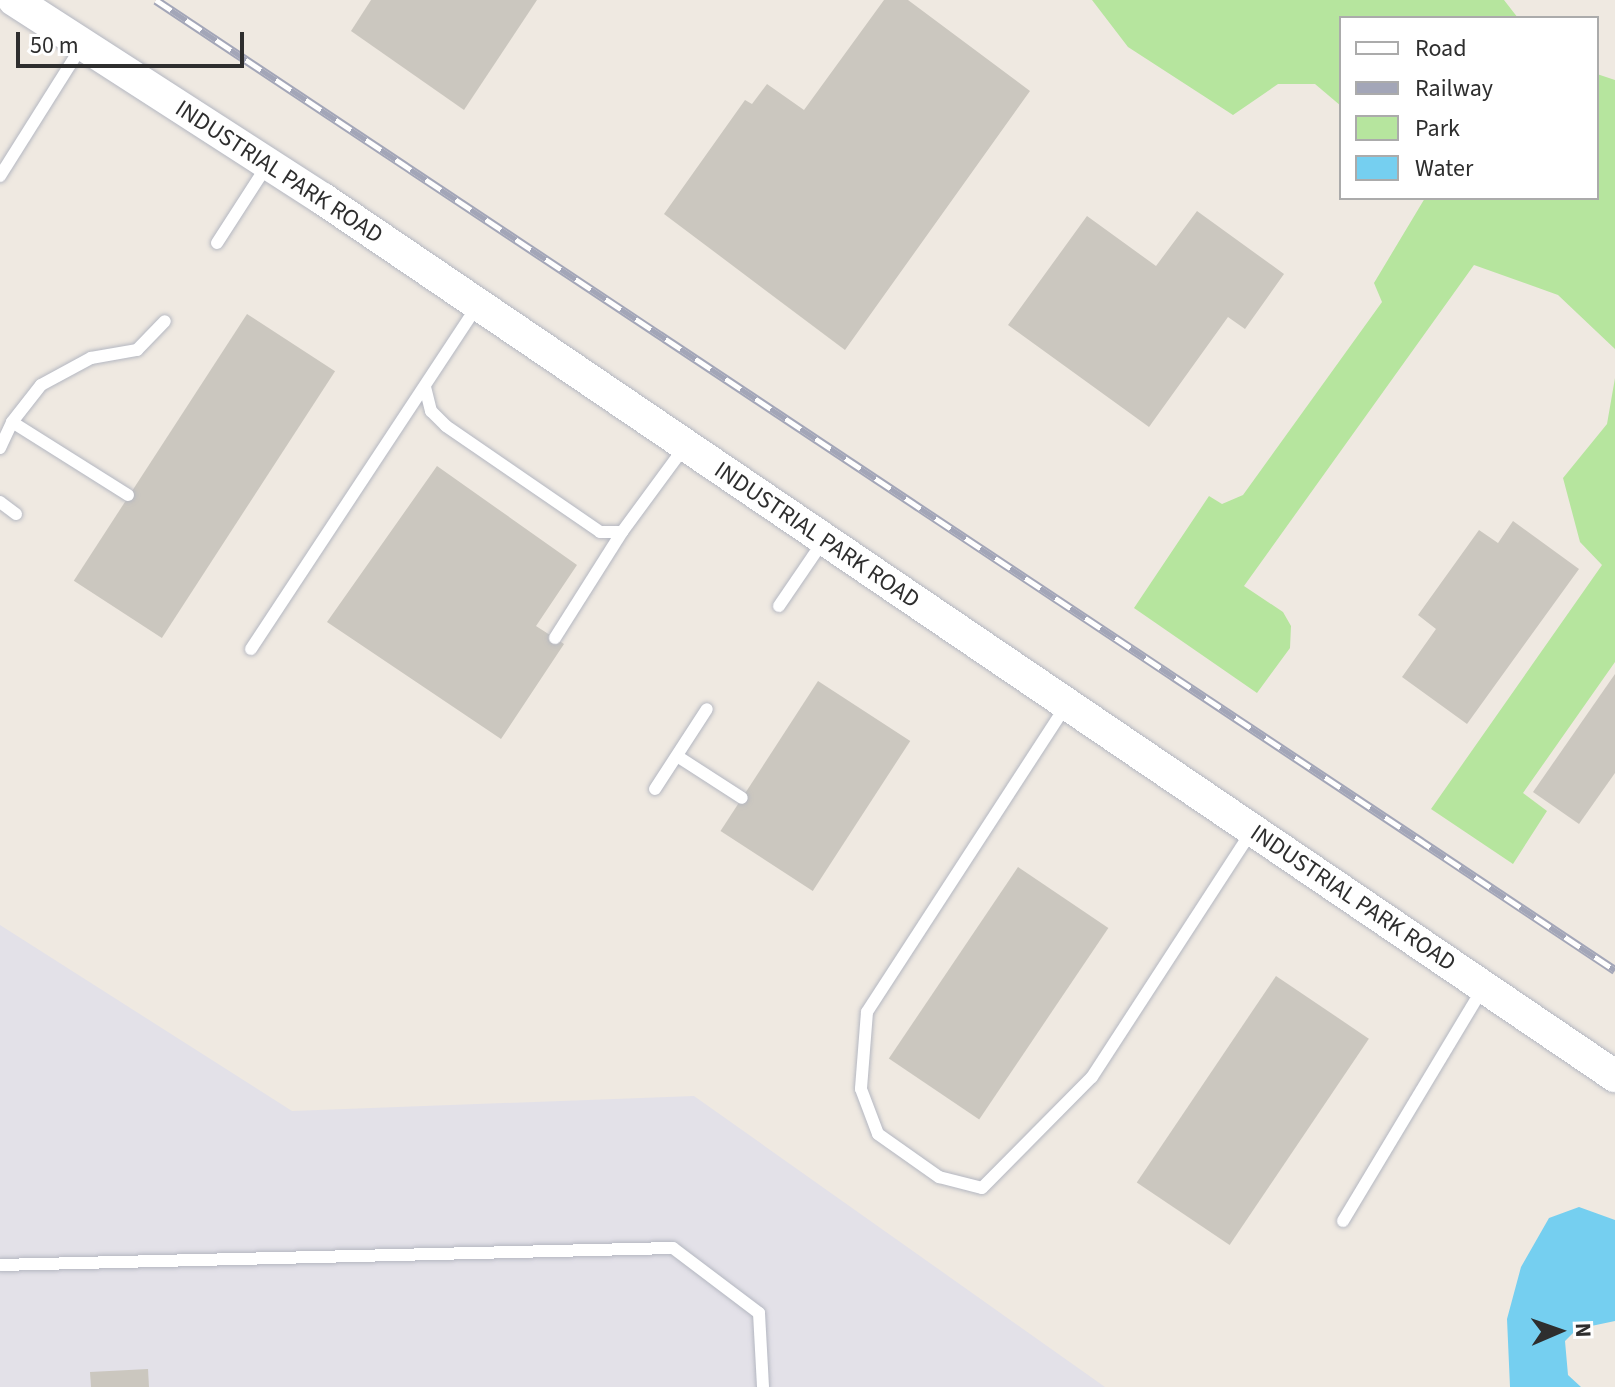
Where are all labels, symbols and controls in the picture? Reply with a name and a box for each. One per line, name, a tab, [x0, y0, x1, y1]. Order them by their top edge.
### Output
scale bar	[20, 16, 248, 66]
legend	[1339, 16, 1599, 200]
text: 50 m	[30, 28, 79, 63]
text: Road	[1415, 31, 1467, 66]
text: Railway	[1415, 71, 1493, 106]
street label: INDUSTRIAL PARK ROAD	[170, 94, 388, 250]
text: Park	[1415, 111, 1460, 146]
text: Water	[1415, 151, 1473, 186]
street label: INDUSTRIAL PARK ROAD	[709, 456, 925, 614]
street label: INDUSTRIAL PARK ROAD	[1245, 819, 1461, 977]
north arrow	[1519, 1291, 1599, 1371]
text: N	[1567, 1322, 1599, 1338]

